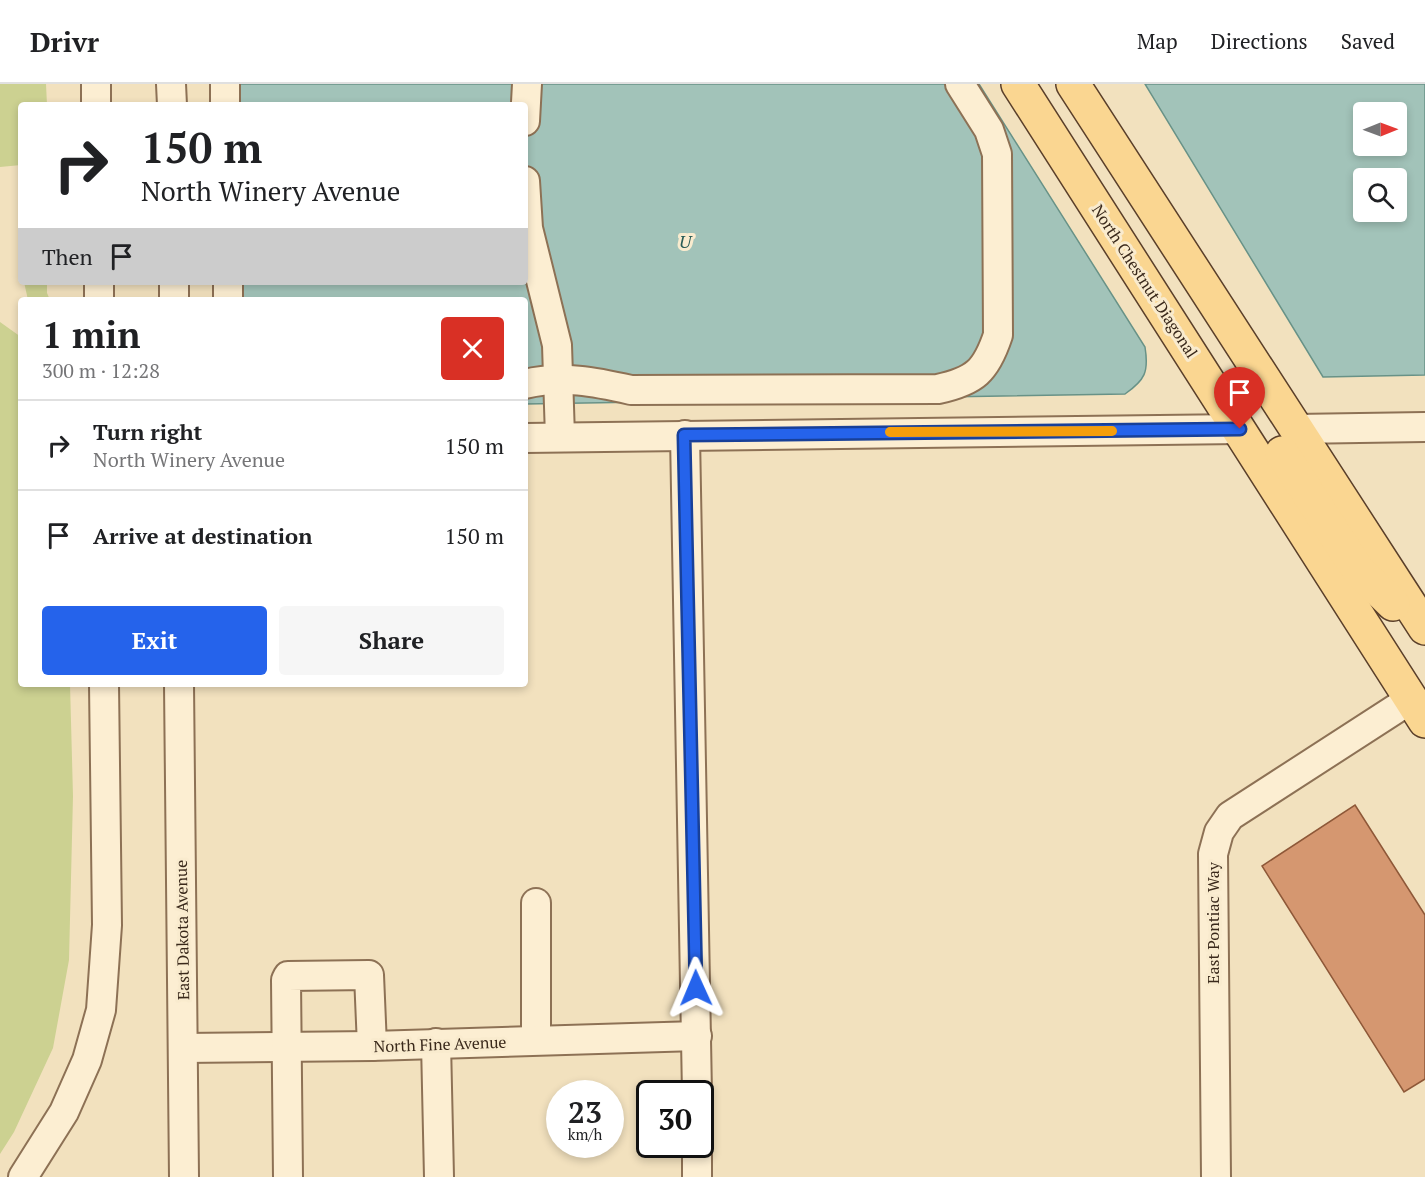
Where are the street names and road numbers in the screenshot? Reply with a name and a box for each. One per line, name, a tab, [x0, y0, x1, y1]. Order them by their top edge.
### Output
street label: North Chestnut Diagonal	[1087, 200, 1203, 362]
street label: East Dakota Avenue	[170, 860, 194, 1000]
street label: East Pontiac Way	[1202, 861, 1224, 984]
street label: North Fine Avenue	[373, 1031, 507, 1057]

